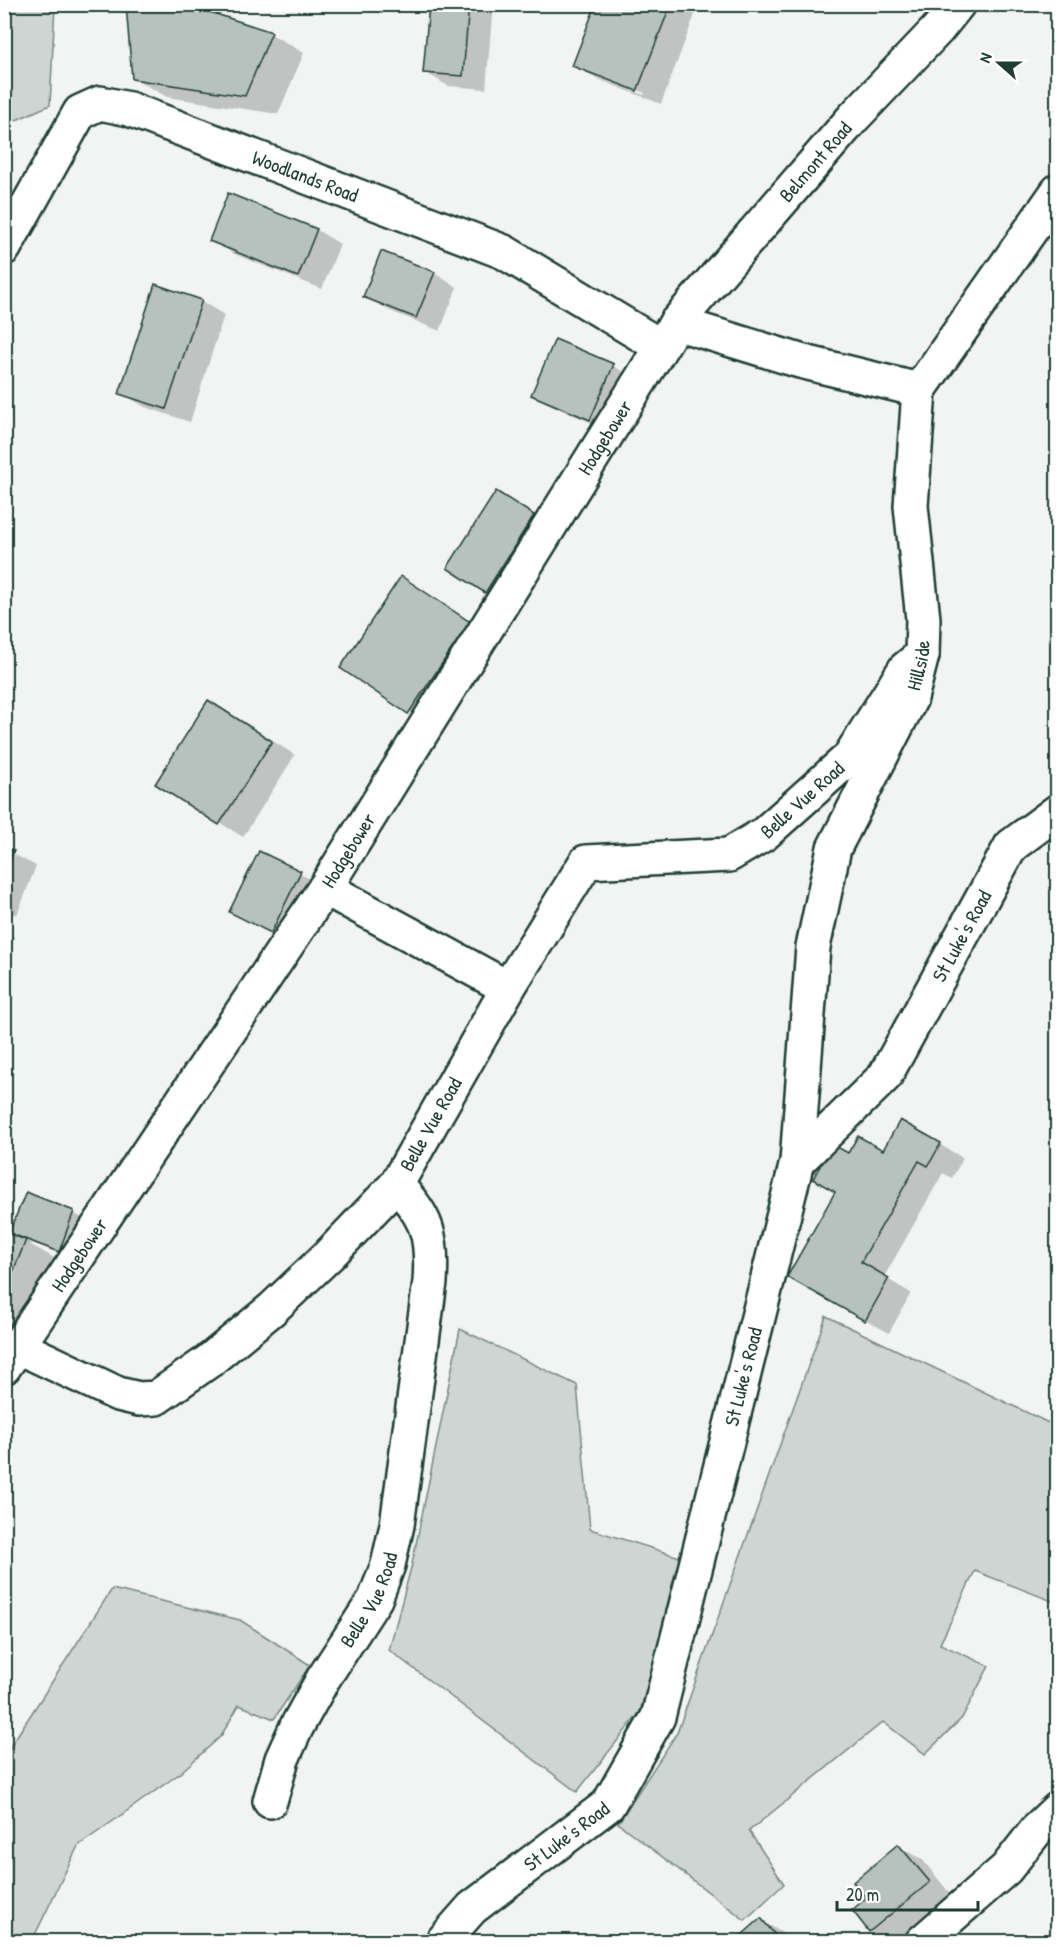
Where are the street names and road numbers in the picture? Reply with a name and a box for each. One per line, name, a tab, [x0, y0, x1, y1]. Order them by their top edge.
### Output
street label: Belmont Road	[773, 115, 858, 207]
street label: Woodlands Road	[249, 143, 362, 208]
street label: Hodgebower	[571, 394, 638, 480]
street label: Hillside	[900, 640, 935, 693]
street label: Belle Vue Road	[754, 755, 850, 844]
street label: Hodgebower	[315, 807, 382, 893]
street label: St Luke's Road	[925, 885, 997, 986]
street label: Belle Vue Road	[393, 1072, 468, 1176]
street label: Hodgebower	[44, 1212, 113, 1297]
street label: St Luke's Road	[717, 1324, 768, 1429]
street label: Belle Vue Road	[333, 1550, 403, 1652]
street label: St Luke's Road	[518, 1795, 615, 1877]

